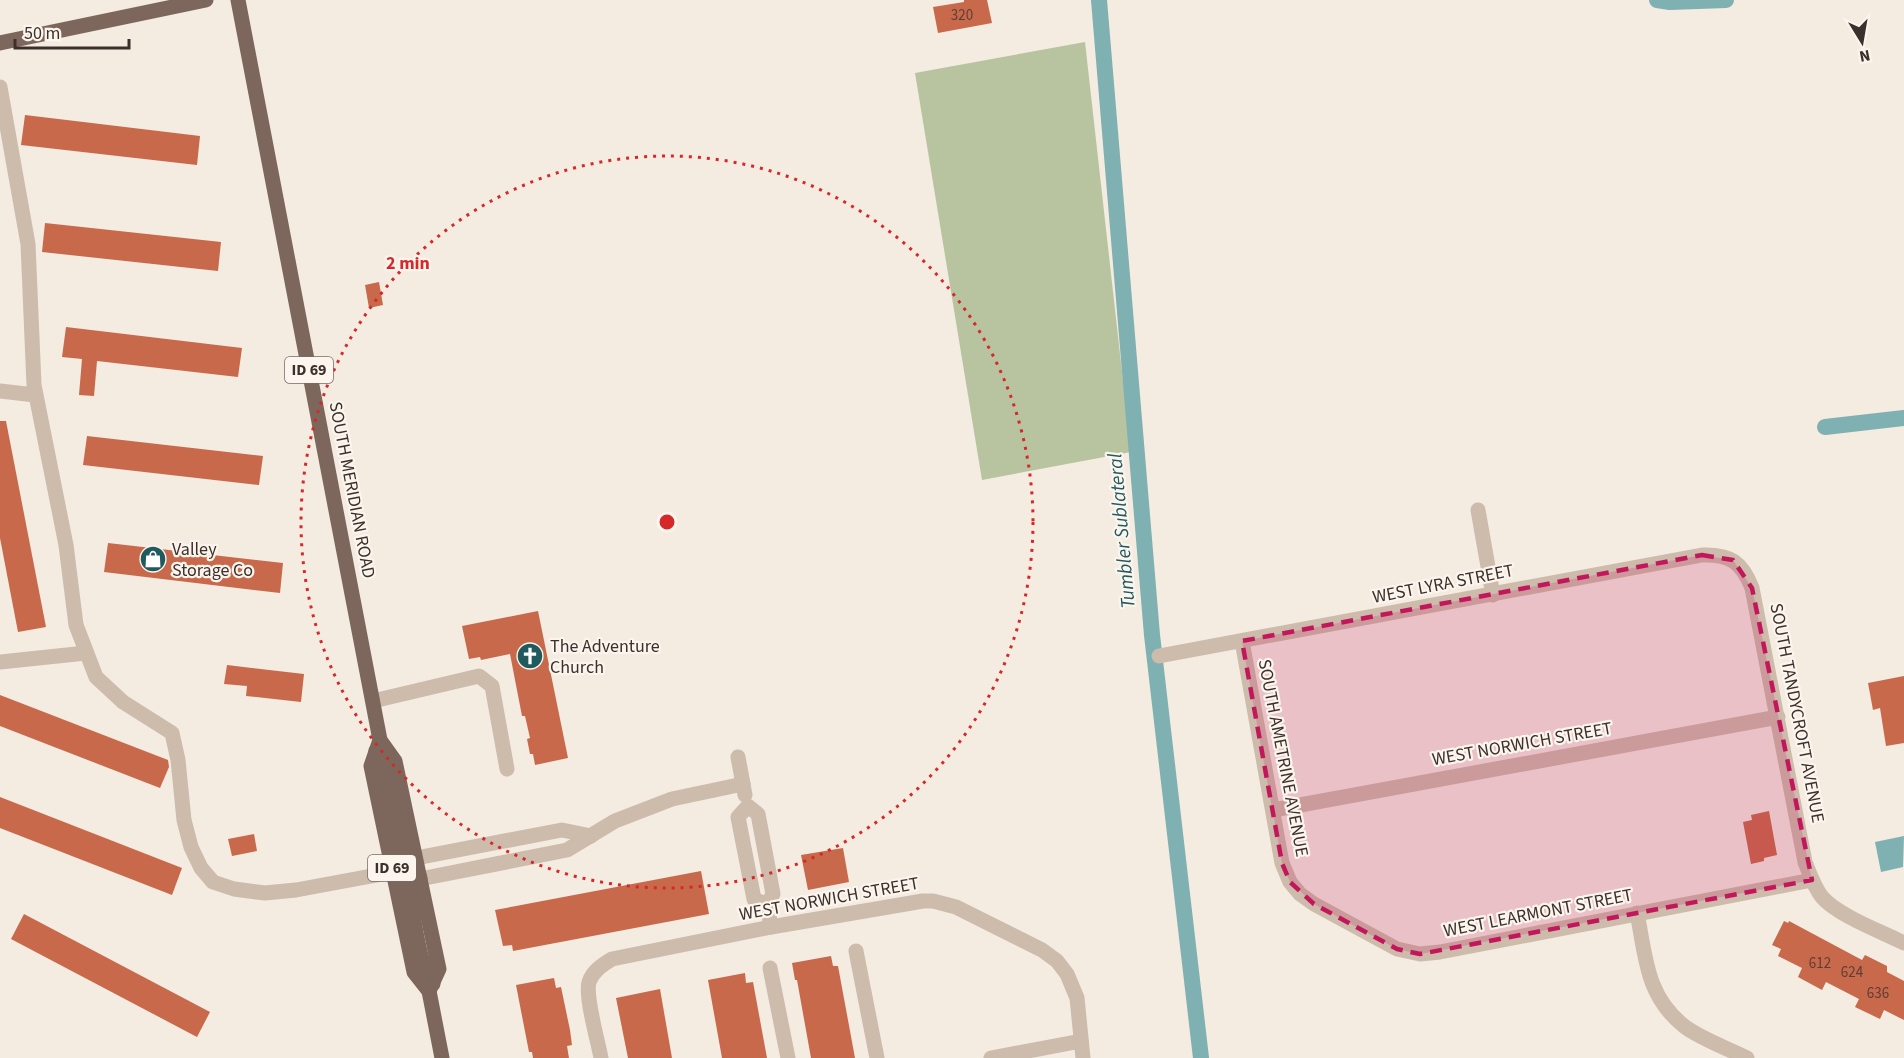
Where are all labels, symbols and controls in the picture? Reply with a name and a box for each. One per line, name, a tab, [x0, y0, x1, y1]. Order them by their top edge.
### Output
house number: 320	[951, 5, 973, 26]
scale bar	[15, 12, 129, 50]
north arrow	[1832, 12, 1892, 72]
text: 50 m	[24, 21, 60, 46]
text: N	[1857, 44, 1872, 68]
text: 2 min	[386, 251, 430, 276]
road number: ID 69	[285, 357, 333, 383]
street label: SOUTH MERIDIAN ROAD	[323, 400, 381, 580]
water label: Tumbler Sublateral	[1101, 452, 1143, 610]
centre of rings	[657, 512, 677, 532]
place label: Valley Storage Co	[172, 537, 253, 583]
shop icon: Valley Storage Co	[138, 544, 168, 574]
street label: WEST LYRA STREET	[1370, 558, 1516, 610]
street label: SOUTH TANDYCROFT AVENUE	[1763, 601, 1831, 825]
place label: The Adventure Church	[550, 634, 660, 680]
church icon: The Adventure Church	[515, 641, 545, 671]
street label: SOUTH AMETRINE AVENUE	[1252, 657, 1314, 859]
street label: WEST NORWICH STREET	[1430, 716, 1614, 772]
road number: ID 69	[368, 855, 416, 881]
street label: WEST NORWICH STREET	[737, 871, 921, 927]
street label: WEST LEARMONT STREET	[1441, 882, 1635, 944]
house number: 612	[1809, 953, 1831, 974]
house number: 624	[1841, 962, 1864, 983]
house number: 636	[1867, 983, 1889, 1004]

